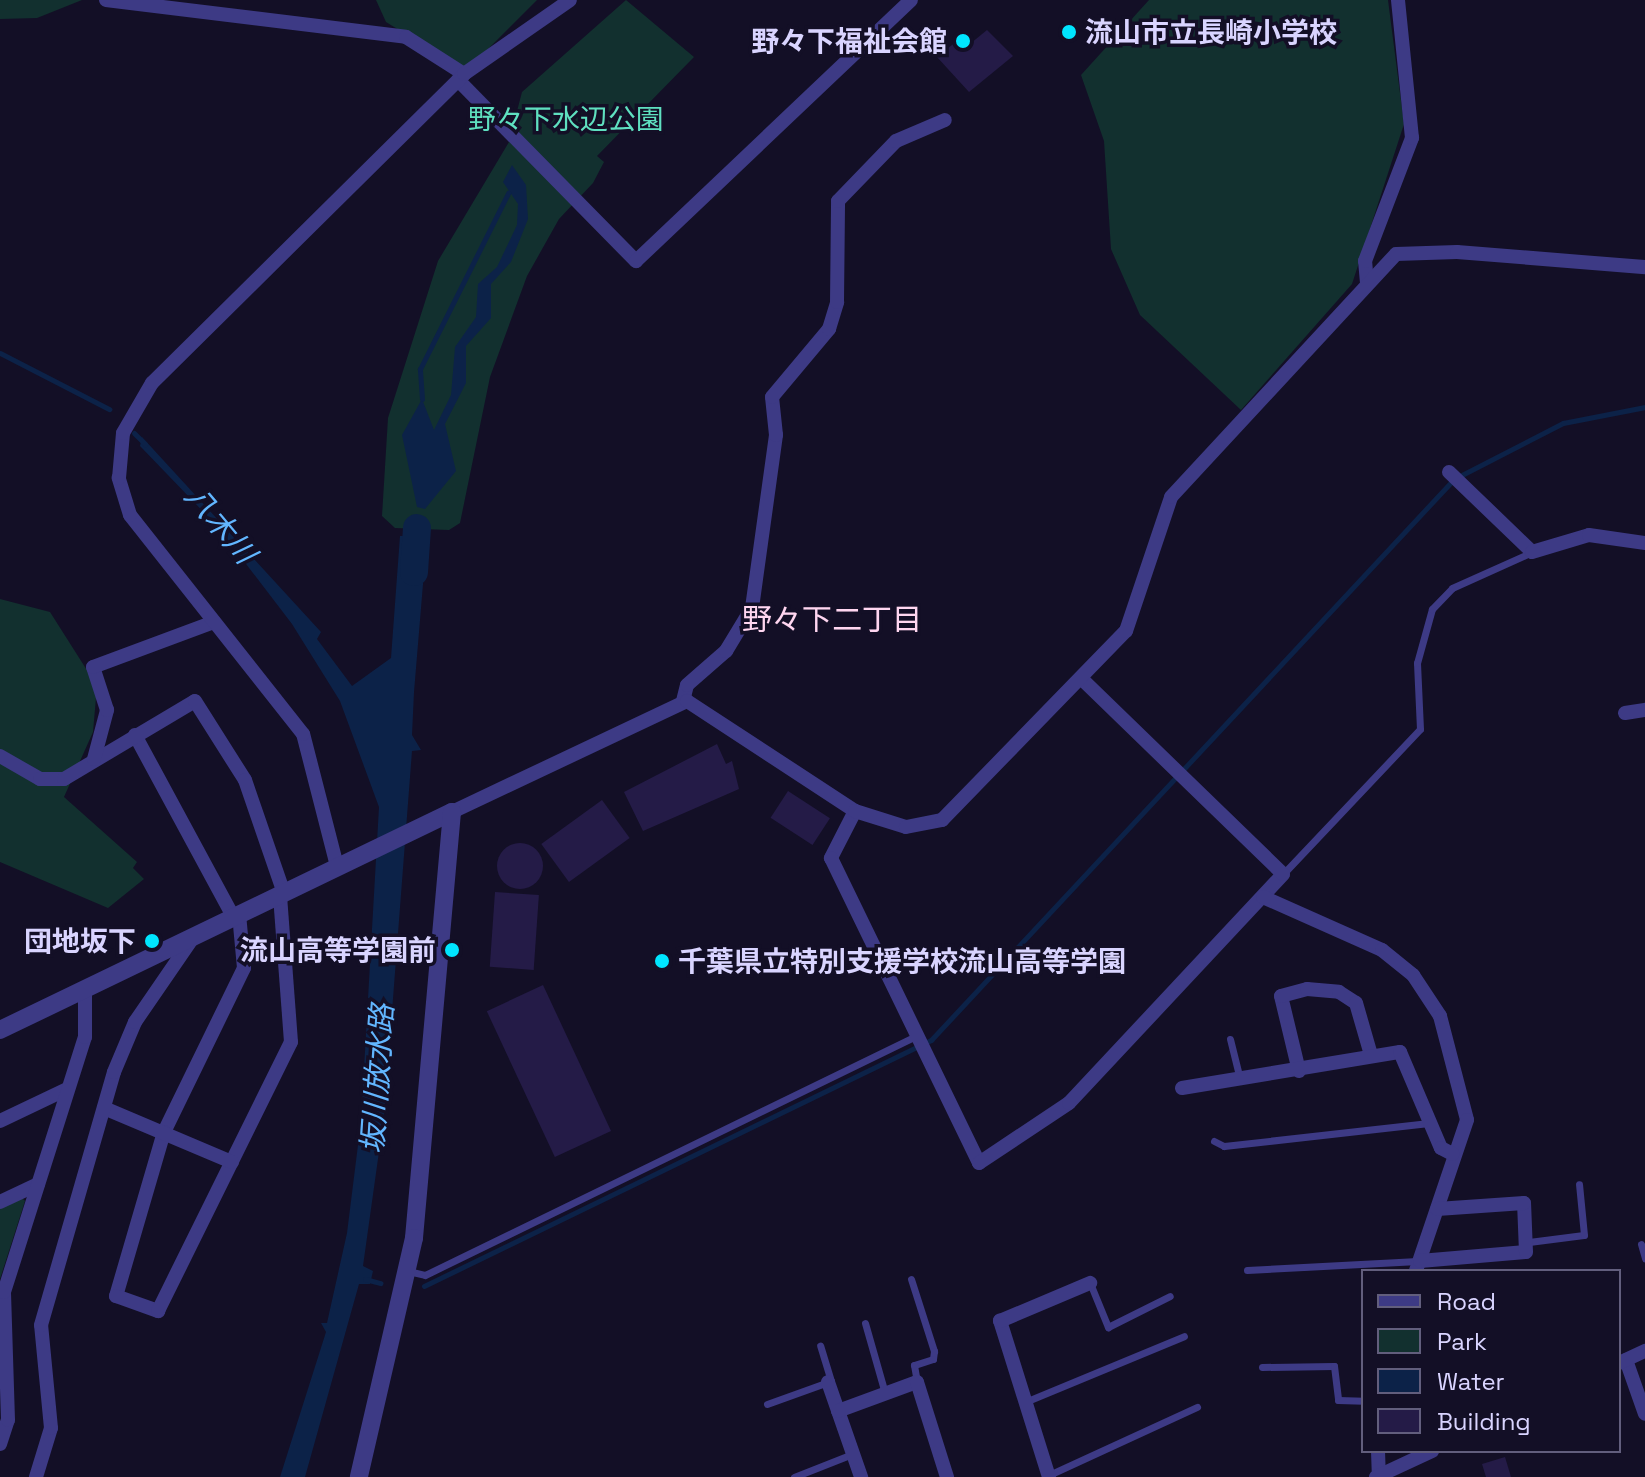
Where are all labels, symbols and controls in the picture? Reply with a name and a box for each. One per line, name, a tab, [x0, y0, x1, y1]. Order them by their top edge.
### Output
place label: 流山市立長崎小学校	[1085, 15, 1337, 49]
marker: 流山市立長崎小学校	[1060, 23, 1078, 41]
place label: 野々下福祉会館	[751, 24, 947, 58]
marker: 野々下福祉会館	[954, 32, 972, 50]
park label: 野々下水辺公園	[468, 102, 664, 136]
water label: 八木川	[177, 479, 263, 571]
district label: 野々下二丁目	[742, 602, 922, 638]
place label: 団地坂下	[24, 924, 136, 958]
marker: 団地坂下	[143, 932, 161, 950]
place label: 流山高等学園前	[240, 933, 436, 967]
marker: 流山高等学園前	[443, 941, 461, 959]
place label: 千葉県立特別支援学校流山高等学園	[678, 944, 1126, 978]
marker: 千葉県立特別支援学校流山高等学園	[653, 952, 671, 970]
water label: 坂川放水路	[355, 1003, 401, 1155]
legend	[1361, 1269, 1621, 1453]
text: Road	[1437, 1286, 1496, 1317]
text: Park	[1437, 1326, 1487, 1357]
text: Water	[1437, 1366, 1505, 1397]
text: Building	[1437, 1406, 1531, 1437]

